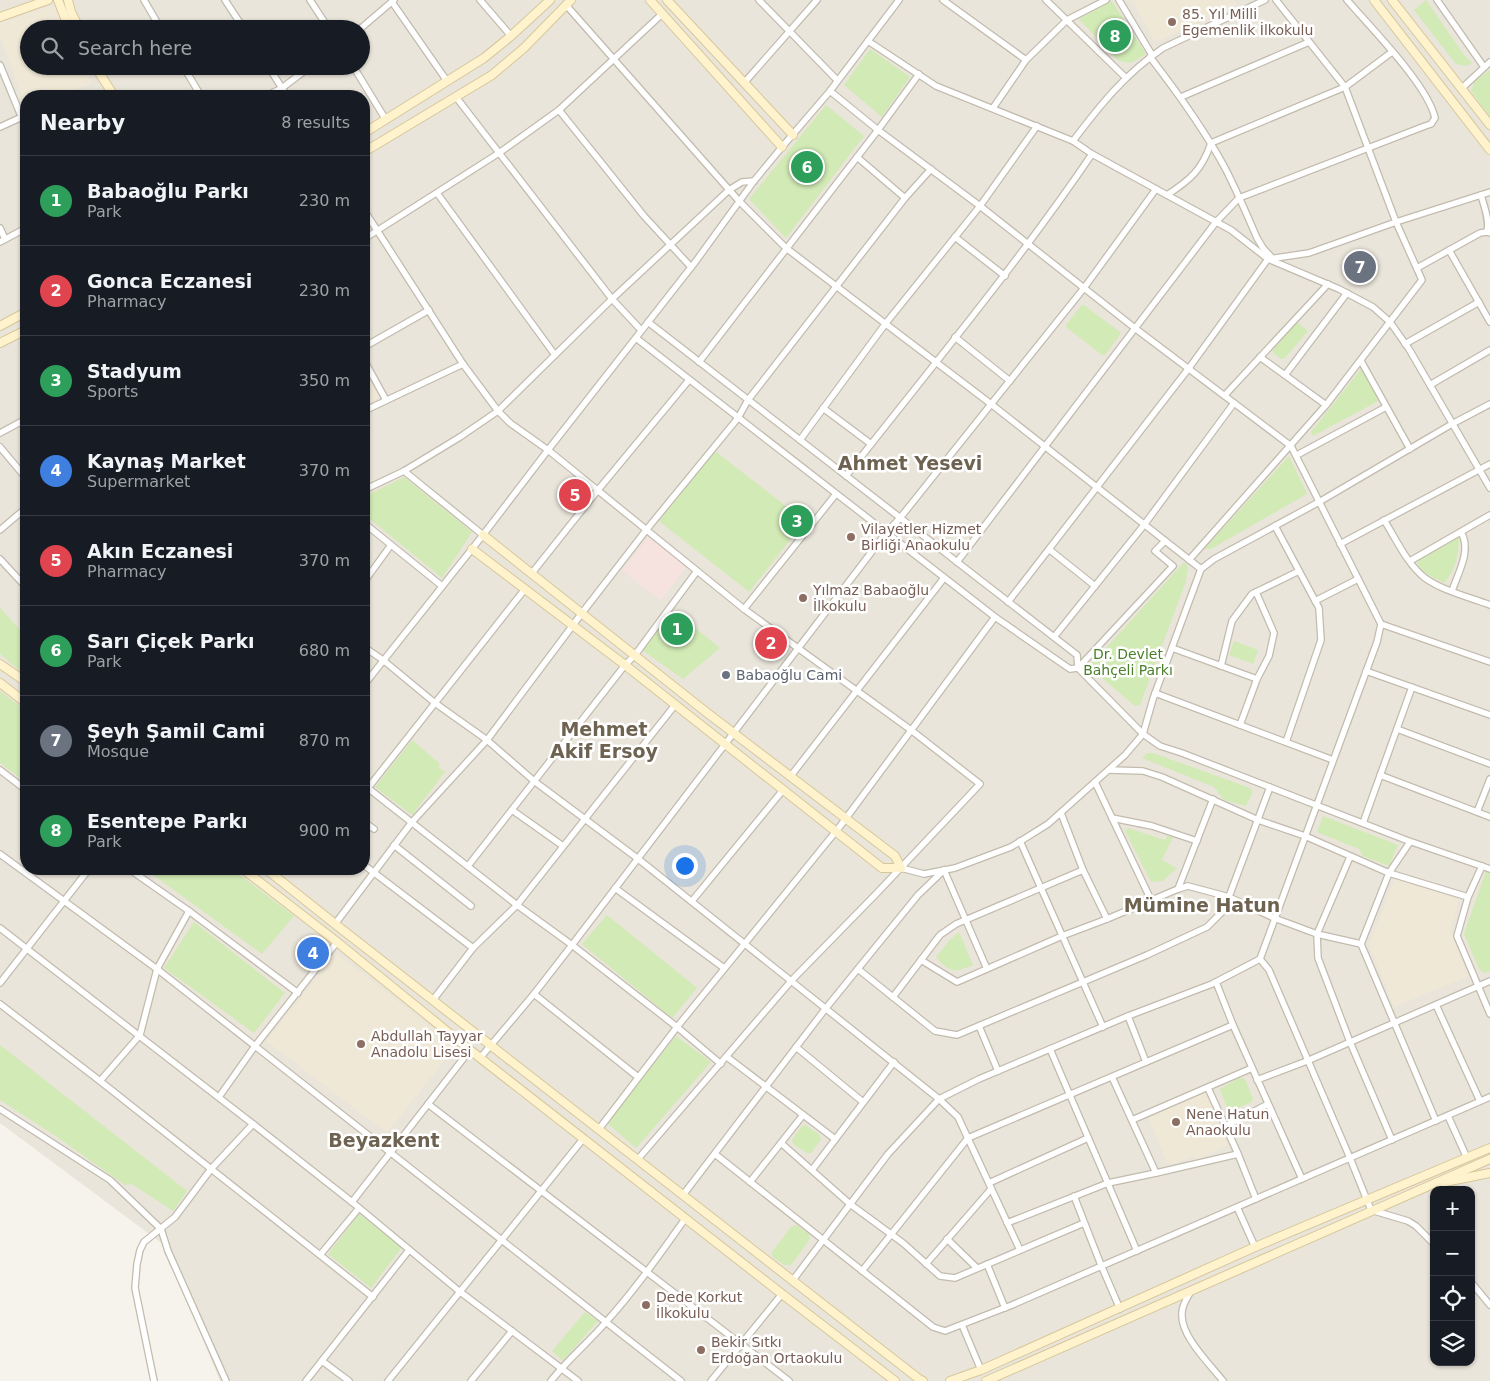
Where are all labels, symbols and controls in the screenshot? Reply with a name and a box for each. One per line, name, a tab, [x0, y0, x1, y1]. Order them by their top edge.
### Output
place label: 85. Yıl Milli Egemenlik İlkokulu	[1182, 6, 1313, 38]
marker: 85. Yıl Milli Egemenlik İlkokulu	[1166, 16, 1178, 28]
pin: 8	[1099, 17, 1131, 55]
search box	[20, 20, 370, 75]
icon: search	[38, 34, 66, 62]
text: Search here	[78, 37, 192, 59]
text: Nearby	[40, 111, 125, 135]
text: 8 results	[281, 113, 350, 132]
pin: 6	[791, 148, 823, 186]
text: Babaoğlu Parkı	[87, 180, 249, 202]
text: 1	[50, 191, 62, 210]
text: 230 m	[299, 191, 350, 210]
text: Park	[87, 202, 122, 221]
pin: 7	[1344, 248, 1376, 286]
text: Gonca Eczanesi	[87, 270, 252, 292]
text: 2	[50, 281, 62, 300]
text: 230 m	[299, 281, 350, 300]
text: Pharmacy	[87, 292, 167, 311]
text: Stadyum	[87, 360, 182, 382]
text: 3	[50, 371, 62, 390]
text: 350 m	[299, 371, 350, 390]
text: Sports	[87, 382, 138, 401]
text: Kaynaş Market	[87, 450, 246, 472]
district label: Ahmet Yesevi	[838, 452, 982, 474]
text: 4	[50, 461, 62, 480]
text: 370 m	[299, 461, 350, 480]
text: Supermarket	[87, 472, 190, 491]
pin: 5	[559, 476, 591, 514]
pin: 3	[781, 502, 813, 540]
place label: Vilayetler Hizmet Birliği Anaokulu	[861, 521, 982, 553]
marker: Vilayetler Hizmet Birliği Anaokulu	[845, 531, 857, 543]
text: Akın Eczanesi	[87, 540, 233, 562]
text: 5	[50, 551, 62, 570]
text: 370 m	[299, 551, 350, 570]
text: Pharmacy	[87, 562, 167, 581]
place label: Yılmaz Babaoğlu İlkokulu	[812, 582, 929, 614]
marker: Yılmaz Babaoğlu İlkokulu	[797, 592, 809, 604]
pin: 1	[661, 610, 693, 648]
pin: 2	[755, 624, 787, 662]
text: Sarı Çiçek Parkı	[87, 630, 255, 652]
text: 6	[50, 641, 62, 660]
text: 680 m	[299, 641, 350, 660]
park label: Dr. Devlet Bahçeli Parkı	[1083, 646, 1173, 678]
text: Park	[87, 652, 122, 671]
place label: Babaoğlu Cami	[736, 667, 842, 683]
marker: Babaoğlu Cami	[720, 669, 732, 681]
district label: Mehmet Akif Ersoy	[550, 718, 659, 762]
text: Şeyh Şamil Cami	[87, 720, 265, 742]
text: 7	[50, 731, 62, 750]
text: 870 m	[299, 731, 350, 750]
text: Mosque	[87, 742, 149, 761]
text: Esentepe Parkı	[87, 810, 248, 832]
text: 8	[50, 821, 62, 840]
text: 900 m	[299, 821, 350, 840]
text: Park	[87, 832, 122, 851]
your location	[672, 853, 698, 879]
district label: Mümine Hatun	[1124, 894, 1280, 916]
pin: 4	[297, 934, 329, 972]
place label: Abdullah Tayyar Anadolu Lisesi	[371, 1028, 483, 1060]
marker: Abdullah Tayyar Anadolu Lisesi	[355, 1038, 367, 1050]
place label: Nene Hatun Anaokulu	[1186, 1106, 1269, 1138]
marker: Nene Hatun Anaokulu	[1170, 1116, 1182, 1128]
district label: Beyazkent	[328, 1129, 440, 1151]
map controls	[1430, 1186, 1475, 1366]
button: +	[1430, 1186, 1475, 1231]
button: −	[1430, 1231, 1475, 1276]
button: locate	[1430, 1276, 1475, 1321]
place label: Dede Korkut İlkokulu	[656, 1289, 743, 1321]
marker: Dede Korkut İlkokulu	[640, 1299, 652, 1311]
button: layers	[1430, 1321, 1475, 1366]
place label: Bekir Sıtkı Erdoğan Ortaokulu	[711, 1334, 842, 1366]
marker: Bekir Sıtkı Erdoğan Ortaokulu	[695, 1344, 707, 1356]

